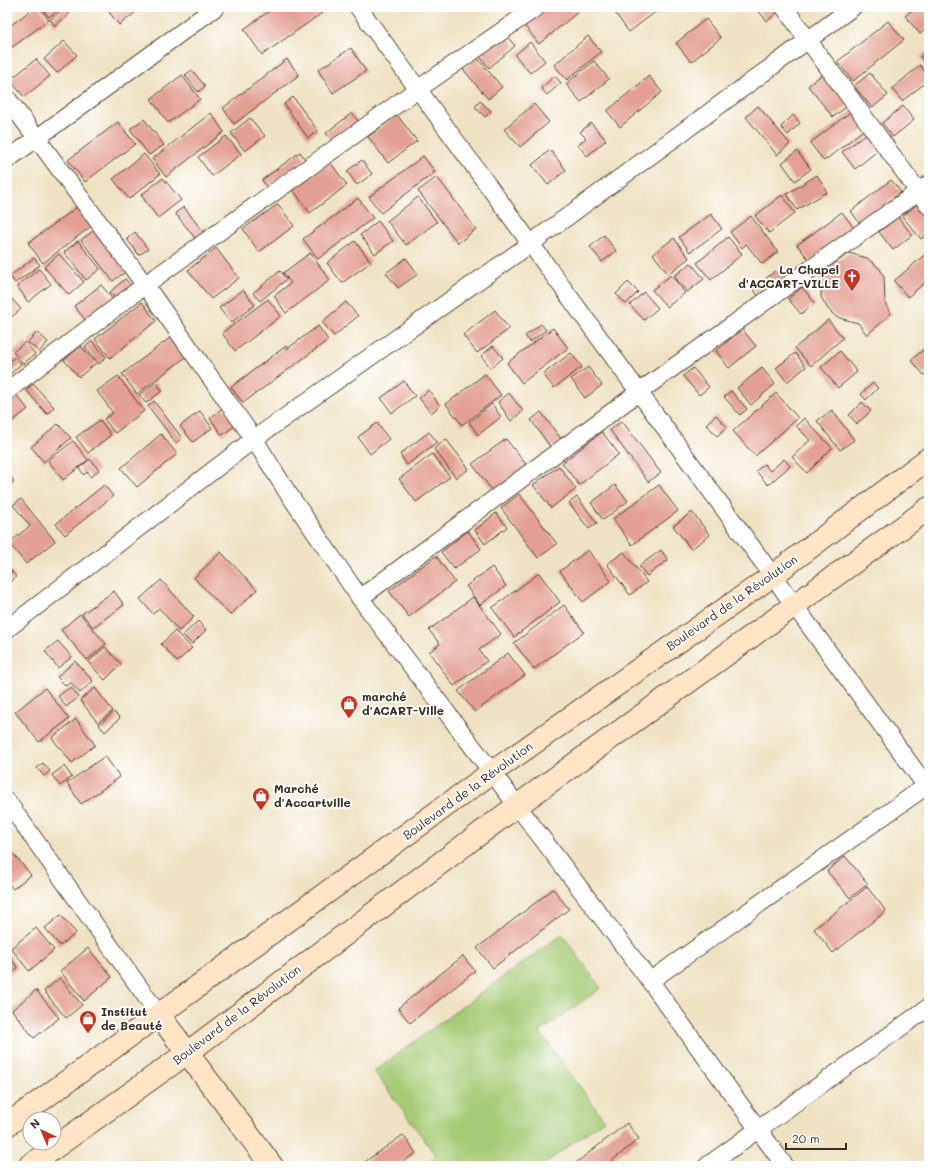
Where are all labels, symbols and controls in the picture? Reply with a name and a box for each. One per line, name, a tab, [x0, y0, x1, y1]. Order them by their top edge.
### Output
place label: La Chapel d'ACCART-VILLE	[738, 261, 839, 291]
church icon: La Chapel d'ACCART-VILLE	[842, 267, 862, 292]
street label: Boulevard de la Révolution	[663, 551, 800, 654]
place label: marché d'ACART-Ville	[362, 688, 444, 718]
shop icon: marché d'ACART-Ville	[339, 694, 359, 719]
street label: Boulevard de la Révolution	[399, 738, 535, 843]
place label: Marché d'Accartville	[274, 780, 351, 810]
shop icon: Marché d'Accartville	[251, 786, 271, 811]
street label: Boulevard de la Révolution	[169, 961, 304, 1068]
place label: Institut de Beauté	[101, 1003, 162, 1033]
shop icon: Institut de Beauté	[78, 1009, 98, 1034]
north arrow	[22, 1111, 62, 1151]
text: N	[26, 1115, 43, 1132]
scale bar	[786, 1125, 846, 1151]
text: 20 m	[792, 1130, 820, 1146]

